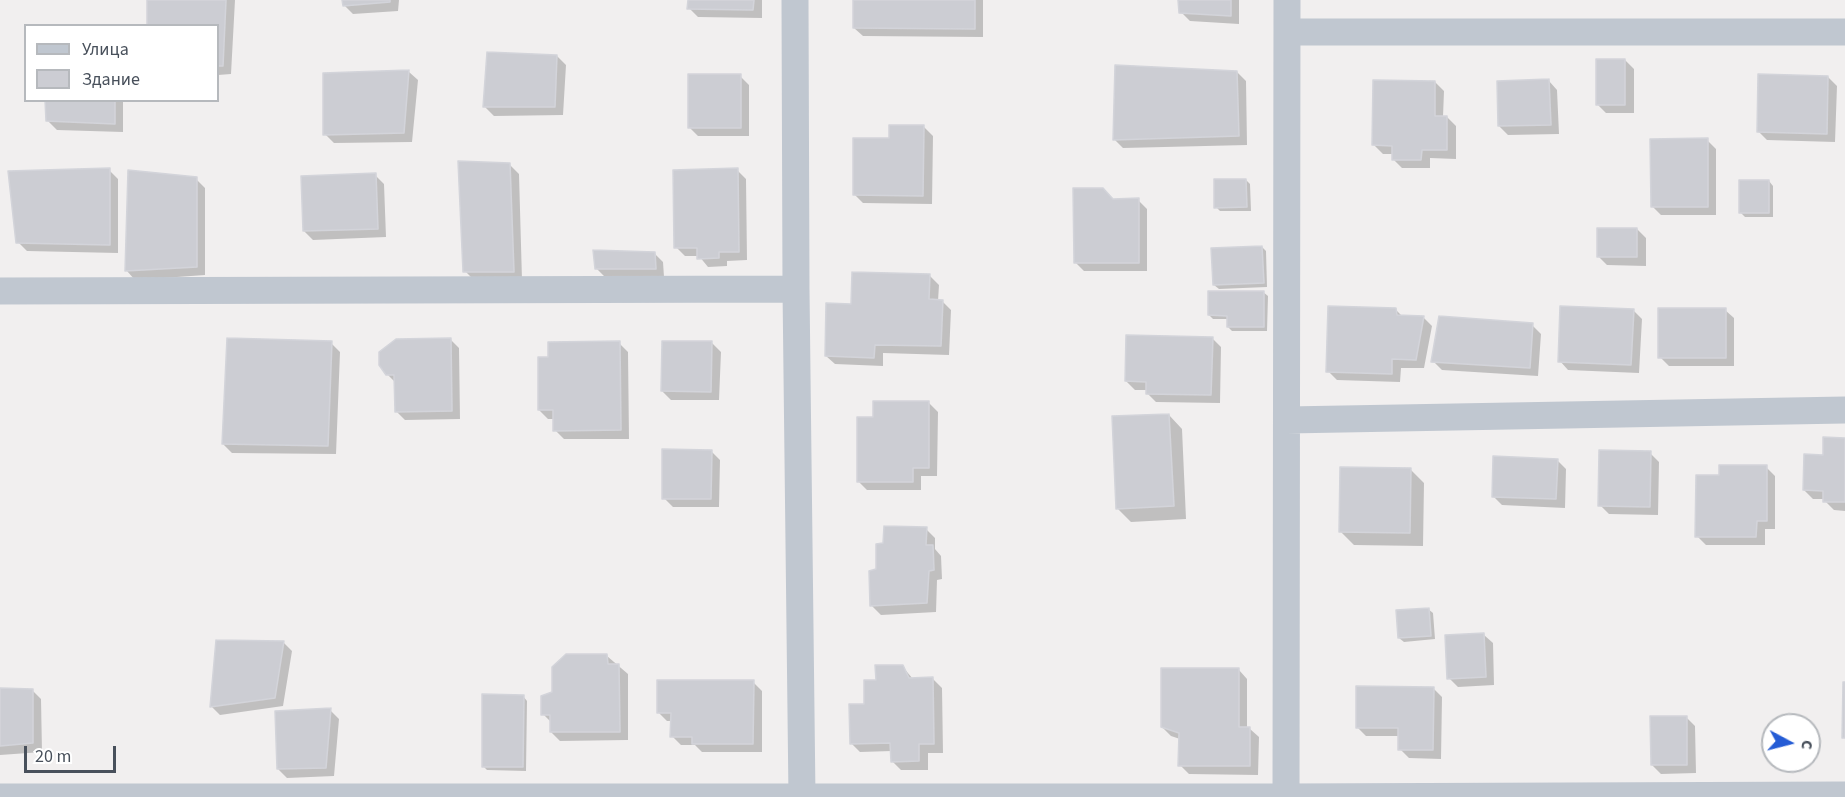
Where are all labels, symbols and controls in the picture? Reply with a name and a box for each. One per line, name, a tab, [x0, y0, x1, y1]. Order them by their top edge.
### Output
legend	[24, 24, 219, 102]
text: Улица	[82, 37, 129, 62]
text: Здание	[82, 67, 140, 92]
north arrow	[1761, 713, 1821, 773]
scale bar	[27, 734, 118, 772]
text: С	[1795, 739, 1818, 751]
text: 20 m	[35, 744, 71, 769]

